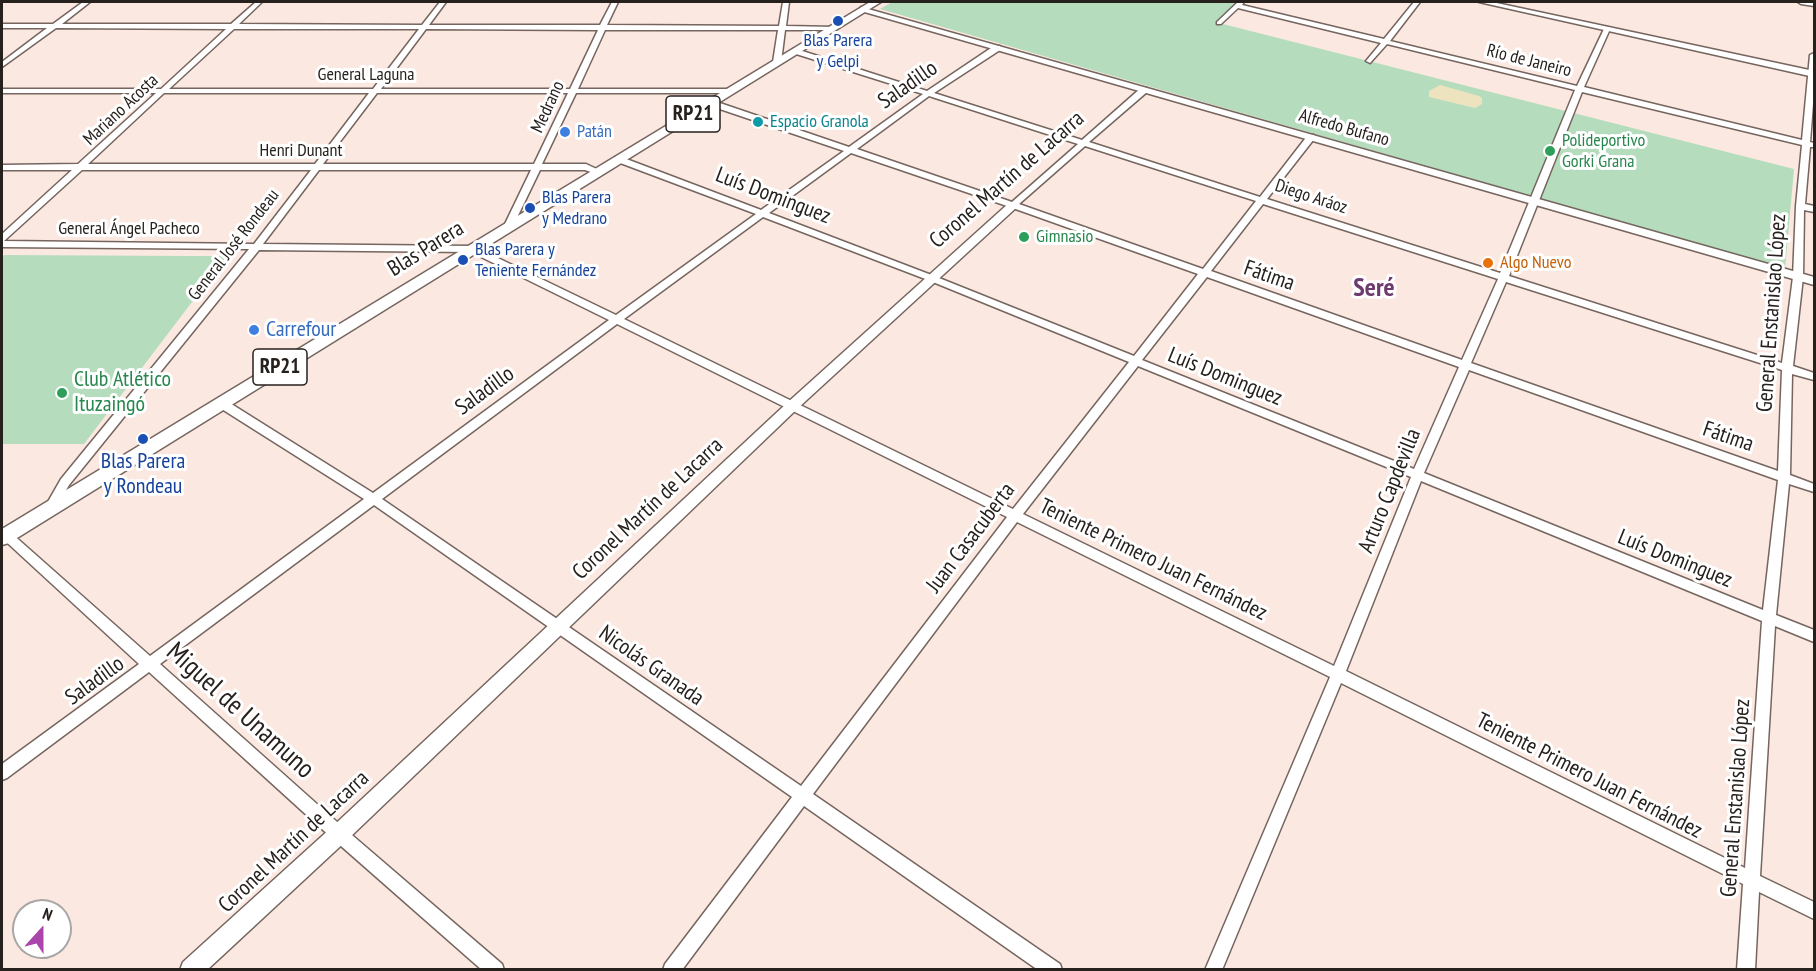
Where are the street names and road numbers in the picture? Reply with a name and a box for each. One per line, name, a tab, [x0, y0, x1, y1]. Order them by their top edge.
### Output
street label: Río de Janeiro	[1484, 40, 1574, 82]
street label: Saladillo	[873, 55, 943, 115]
street label: General Laguna	[318, 64, 414, 86]
street label: Mariano Acosta	[79, 70, 163, 150]
street label: Medrano	[527, 78, 569, 136]
road number: RP21	[666, 96, 720, 132]
street label: Alfredo Bufano	[1296, 105, 1392, 151]
street label: Coronel Martín de Lacarra	[924, 106, 1090, 254]
street label: Henri Dunant	[260, 140, 342, 162]
street label: Luís Dominguez	[712, 162, 834, 230]
street label: Diego Aráoz	[1272, 175, 1350, 219]
street label: General José Rondeau	[184, 185, 284, 305]
street label: General Enstanislao López	[1752, 213, 1792, 413]
street label: Blas Parera	[383, 215, 469, 283]
street label: General Ángel Pacheco	[58, 218, 200, 240]
street label: Fátima	[1240, 255, 1298, 297]
street label: Luís Dominguez	[1164, 342, 1286, 412]
road number: RP21	[253, 349, 307, 385]
street label: Saladillo	[450, 361, 520, 421]
street label: Fátima	[1699, 416, 1757, 458]
street label: Arturo Capdevilla	[1353, 425, 1427, 557]
street label: Coronel Martín de Lacarra	[567, 433, 729, 585]
street label: Juan Casacuberta	[921, 478, 1021, 598]
street label: Teniente Primero Juan Fernández	[1035, 493, 1271, 627]
street label: Luís Dominguez	[1614, 524, 1736, 594]
street label: Nicolás Granada	[593, 620, 709, 712]
street label: Miguel de Unamuno	[159, 636, 321, 786]
street label: Saladillo	[60, 651, 130, 711]
street label: General Enstanislao López	[1716, 698, 1756, 898]
street label: Teniente Primero Juan Fernández	[1472, 708, 1706, 844]
street label: Coronel Martín de Lacarra	[213, 766, 375, 918]

